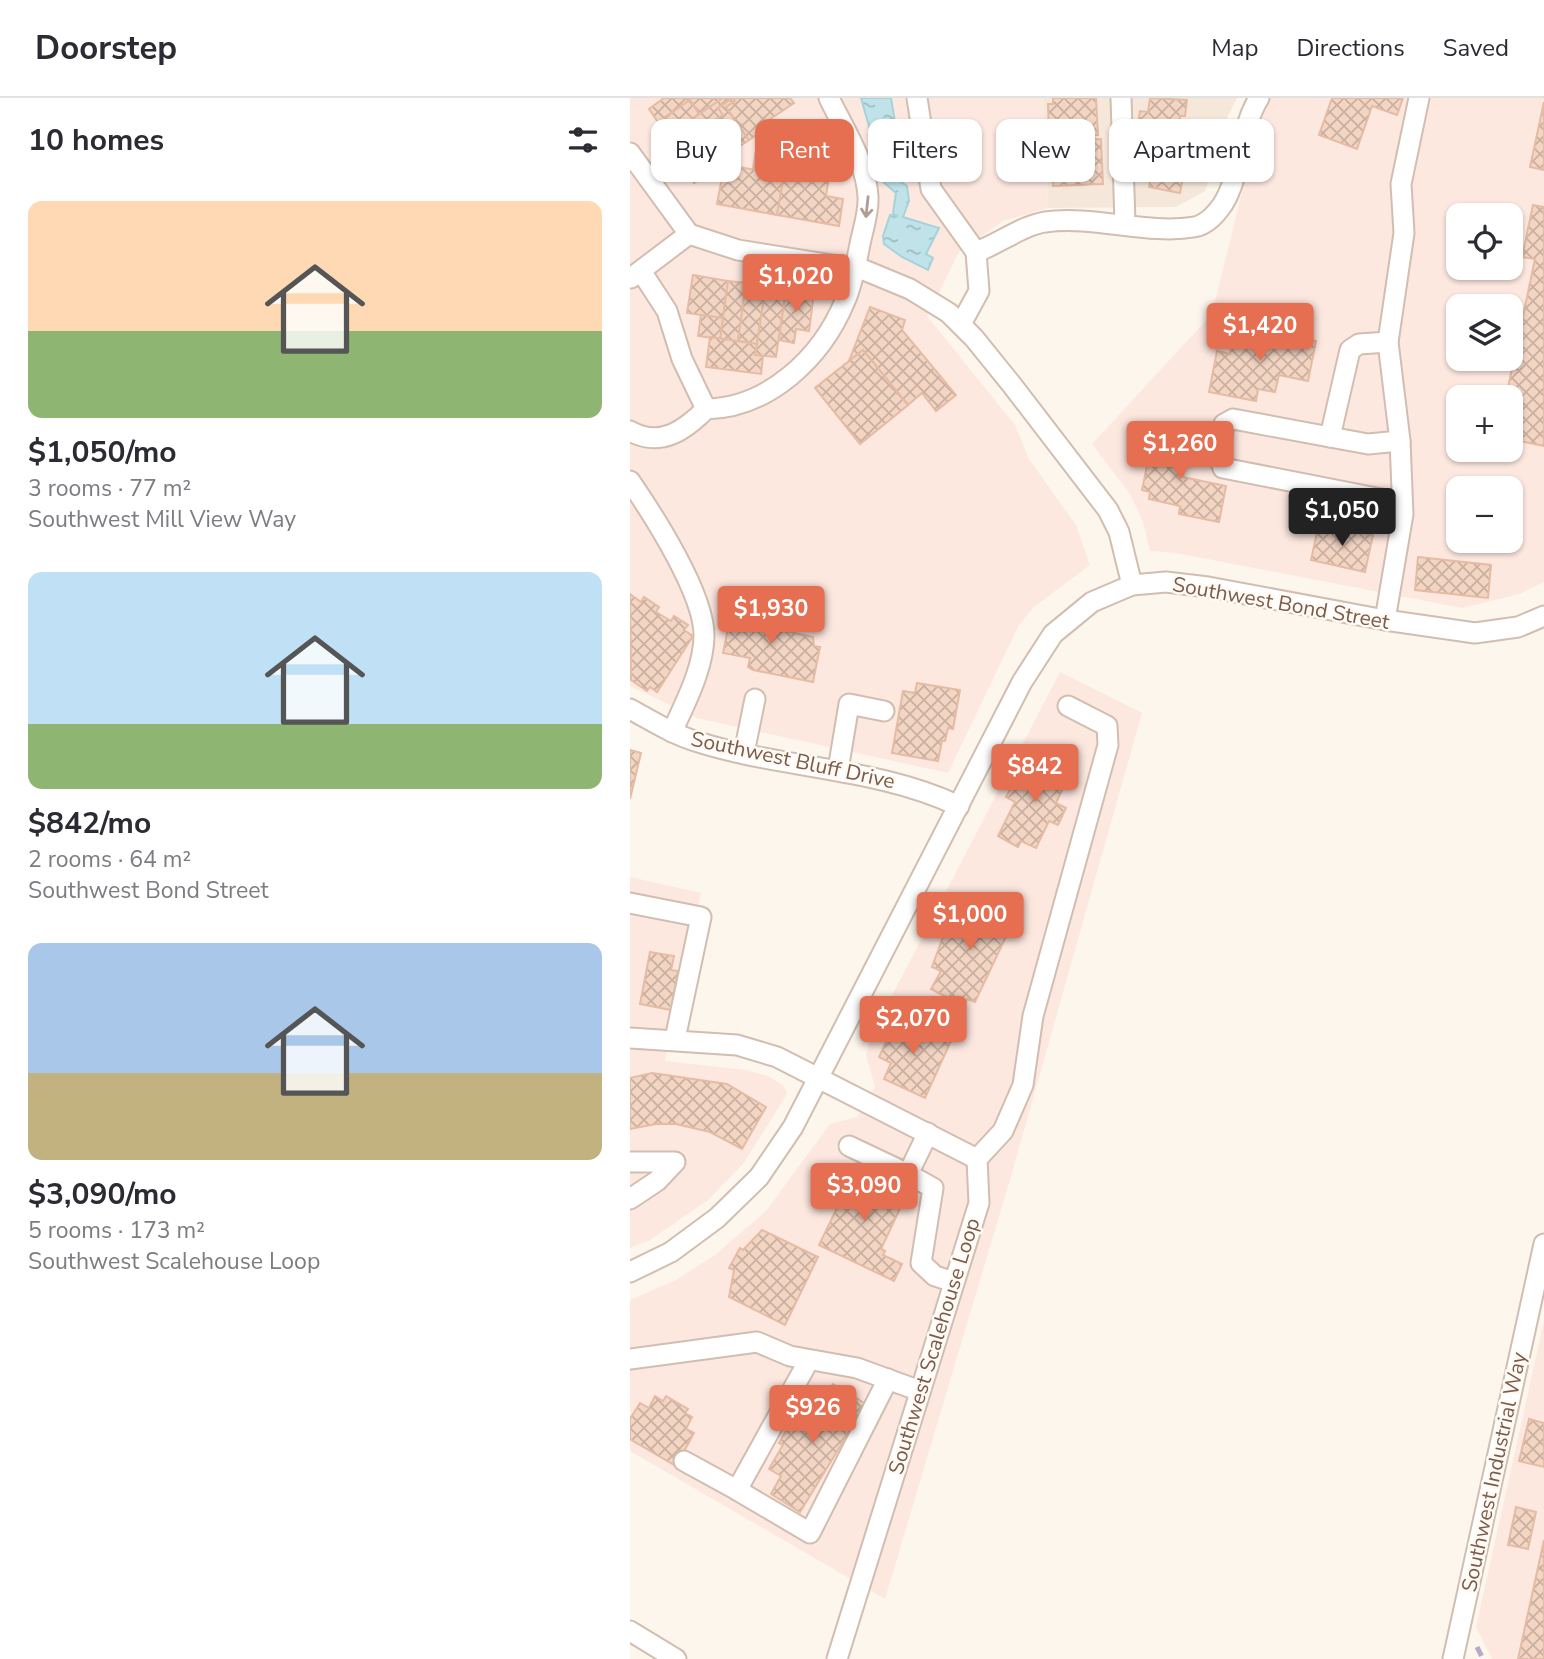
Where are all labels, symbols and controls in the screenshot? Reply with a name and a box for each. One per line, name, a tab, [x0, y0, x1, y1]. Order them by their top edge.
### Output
text: Doorstep	[35, 26, 177, 71]
text: Map	[1211, 32, 1258, 64]
text: Directions	[1296, 32, 1405, 64]
text: Saved	[1443, 32, 1509, 64]
chip: Buy	[651, 119, 741, 182]
chip: Rent	[755, 119, 854, 182]
chip: Filters	[868, 119, 982, 182]
chip: New	[996, 119, 1095, 182]
chip: Apartment	[1109, 119, 1274, 182]
text: 10 homes	[28, 120, 164, 161]
icon: filters	[564, 121, 602, 159]
one-way arrow	[860, 195, 873, 218]
map controls	[1446, 203, 1523, 553]
button: locate	[1446, 203, 1523, 280]
icon: home	[252, 246, 378, 372]
pin: $1,020	[739, 254, 853, 314]
text: $1,020	[759, 261, 833, 292]
button: layers	[1446, 294, 1523, 371]
pin: $1,420	[1203, 303, 1317, 363]
text: $1,420	[1223, 310, 1297, 341]
button: +	[1446, 385, 1523, 462]
pin: $1,260	[1123, 422, 1237, 481]
text: $1,260	[1143, 428, 1217, 459]
text: $1,050/mo	[28, 432, 177, 473]
text: 3 rooms · 77 m²	[28, 473, 191, 504]
button: −	[1446, 476, 1523, 553]
pin: $1,050	[1285, 489, 1399, 548]
text: $1,050	[1305, 495, 1379, 526]
text: Southwest Mill View Way	[28, 504, 296, 535]
street label: Southwest Bond Street	[1170, 570, 1392, 636]
pin: $1,930	[714, 587, 828, 646]
text: $1,930	[734, 593, 808, 624]
icon: home	[252, 617, 378, 743]
street label: Southwest Bluff Drive	[688, 725, 898, 795]
pin: $842	[994, 744, 1076, 804]
text: $842	[1007, 751, 1063, 782]
text: $842/mo	[28, 803, 151, 844]
text: 2 rooms · 64 m²	[28, 844, 191, 875]
text: Southwest Bond Street	[28, 875, 269, 906]
pin: $1,000	[913, 892, 1027, 952]
text: $1,000	[933, 899, 1007, 930]
icon: home	[252, 988, 378, 1114]
pin: $2,070	[856, 996, 970, 1056]
text: $2,070	[876, 1003, 950, 1034]
pin: $3,090	[807, 1164, 921, 1223]
text: $3,090	[827, 1170, 901, 1201]
text: $3,090/mo	[28, 1174, 177, 1215]
street label: Southwest Scalehouse Loop	[882, 1214, 986, 1478]
text: 5 rooms · 173 m²	[28, 1215, 205, 1246]
text: Southwest Scalehouse Loop	[28, 1246, 320, 1277]
street label: Southwest Industrial Way	[1455, 1349, 1533, 1594]
pin: $926	[772, 1386, 854, 1445]
text: $926	[785, 1392, 841, 1423]

